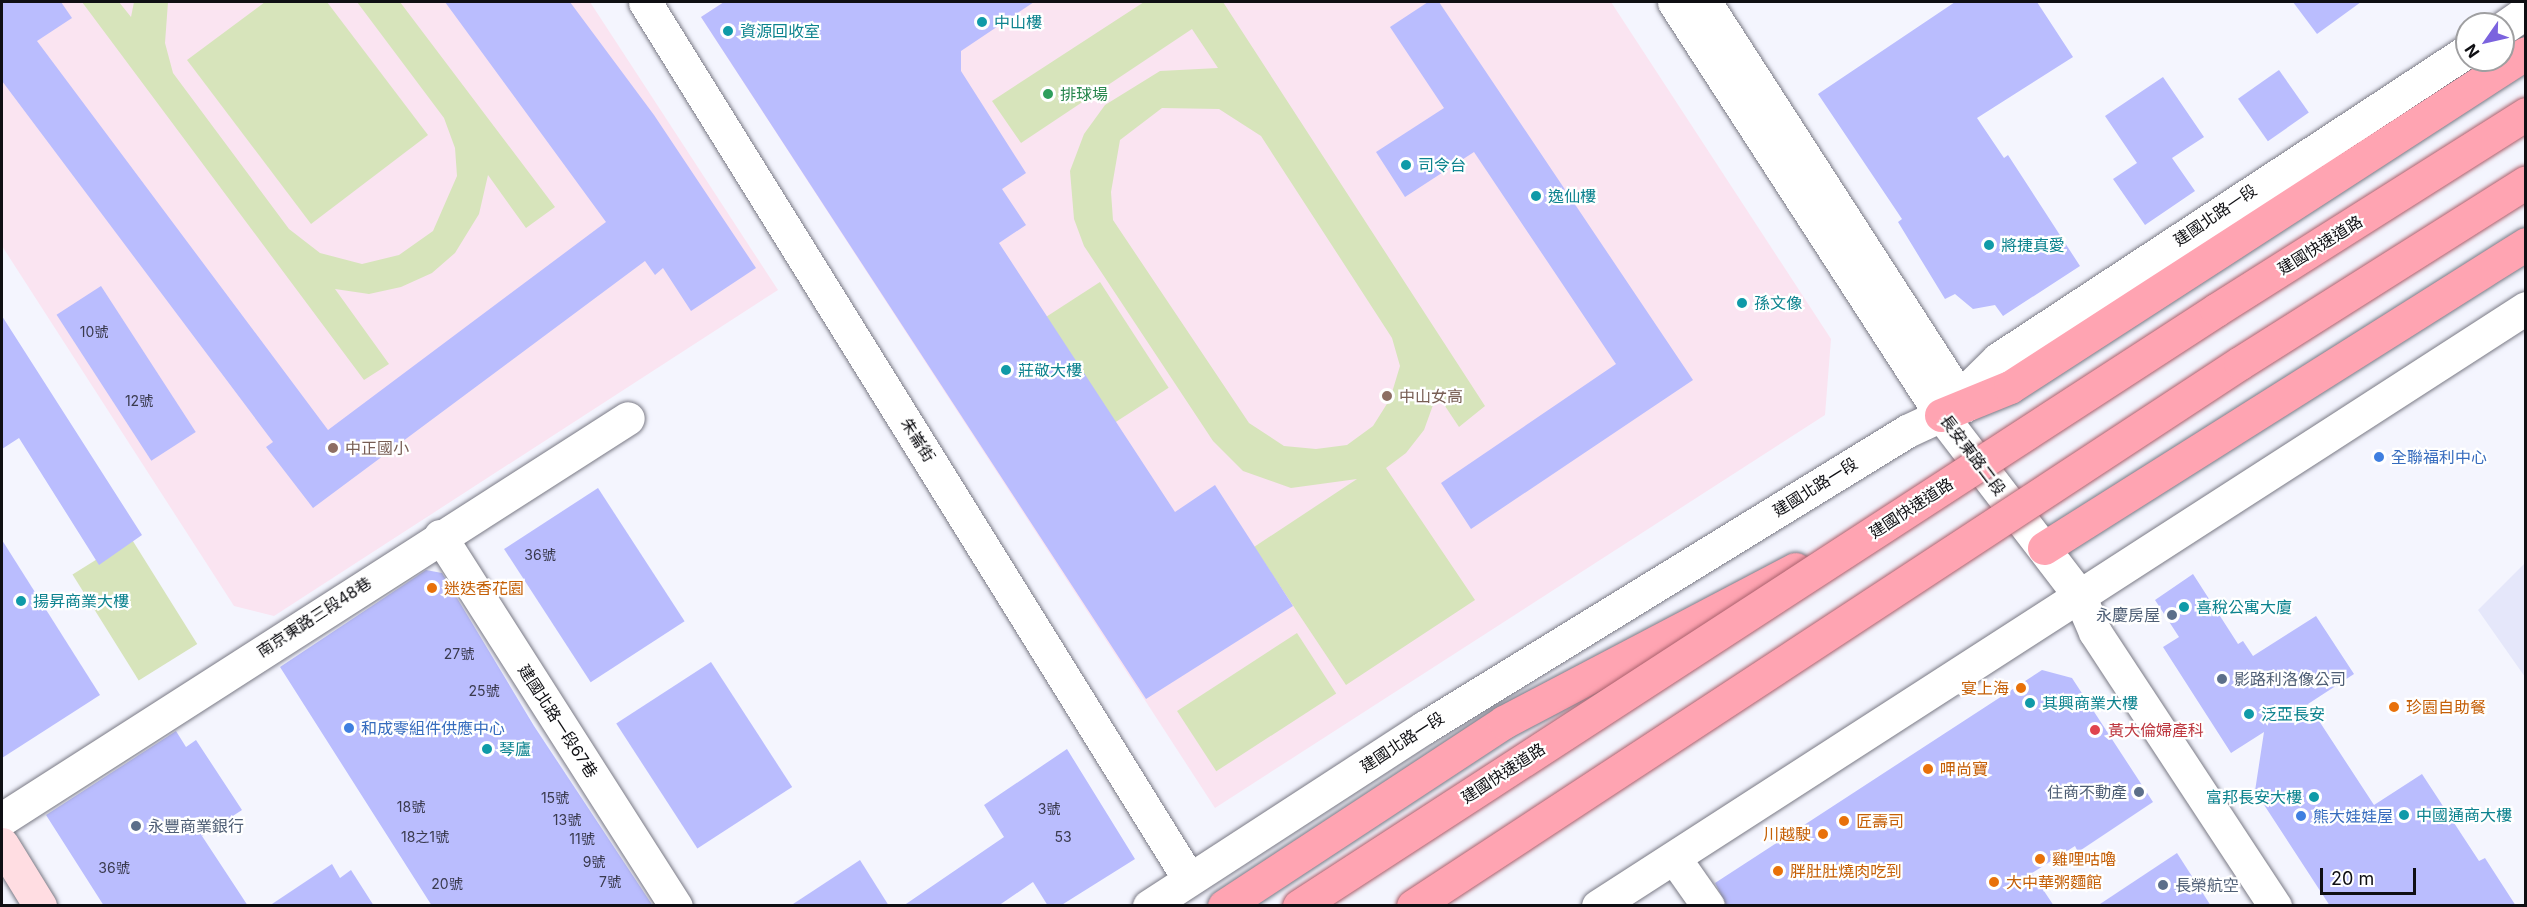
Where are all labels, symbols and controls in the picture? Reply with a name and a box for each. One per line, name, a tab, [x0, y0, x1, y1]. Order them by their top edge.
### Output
place label: 中山樓	[994, 12, 1042, 32]
north arrow	[2455, 12, 2515, 72]
marker: 中山樓	[975, 15, 989, 29]
place label: 資源回收室	[740, 21, 820, 41]
marker: 資源回收室	[721, 24, 735, 38]
text: N	[2460, 40, 2483, 62]
place label: 排球場	[1060, 84, 1108, 104]
marker: 排球場	[1041, 87, 1055, 101]
place label: 司令台	[1418, 155, 1466, 175]
marker: 司令台	[1399, 158, 1413, 172]
street label: 建國北路一段	[2170, 180, 2260, 250]
place label: 逸仙樓	[1548, 186, 1596, 206]
marker: 逸仙樓	[1529, 189, 1543, 203]
street label: 建國快速道路	[2274, 211, 2366, 279]
place label: 將捷真愛	[2001, 235, 2065, 255]
marker: 將捷真愛	[1982, 238, 1996, 252]
place label: 孫文像	[1754, 293, 1802, 313]
marker: 孫文像	[1735, 296, 1749, 310]
house number: 10號	[80, 324, 108, 340]
place label: 莊敬大樓	[1018, 360, 1082, 380]
marker: 莊敬大樓	[999, 363, 1013, 377]
place label: 中山女高	[1399, 386, 1463, 406]
marker: 中山女高	[1380, 389, 1394, 403]
house number: 12號	[125, 393, 153, 409]
street label: 長安東路二段	[1936, 411, 2010, 499]
street label: 朱崙街	[897, 415, 939, 465]
place label: 中正國小	[345, 438, 409, 458]
marker: 中正國小	[326, 441, 340, 455]
place label: 全聯福利中心	[2391, 447, 2487, 467]
marker: 全聯福利中心	[2372, 450, 2386, 464]
street label: 建國北路一段	[1769, 453, 1861, 521]
street label: 建國快速道路	[1866, 474, 1956, 542]
house number: 36號	[524, 547, 556, 563]
street label: 南京東路三段48巷	[253, 573, 375, 661]
place label: 迷迭香花園	[444, 578, 524, 598]
marker: 迷迭香花園	[425, 581, 439, 595]
place label: 揚昇商業大樓	[33, 591, 129, 611]
marker: 揚昇商業大樓	[14, 594, 28, 608]
place label: 喜稅公寓大廈	[2196, 597, 2292, 617]
marker: 喜稅公寓大廈	[2177, 600, 2191, 614]
place label: 永慶房屋	[2096, 605, 2160, 625]
marker: 永慶房屋	[2165, 608, 2179, 622]
house number: 27號	[444, 646, 474, 662]
street label: 建國北路一段67巷	[514, 661, 602, 781]
place label: 影路利洛像公司	[2234, 669, 2346, 689]
marker: 影路利洛像公司	[2215, 672, 2229, 686]
place label: 宴上海	[1961, 678, 2009, 698]
marker: 宴上海	[2014, 681, 2028, 695]
house number: 25號	[468, 683, 500, 699]
place label: 其興商業大樓	[2042, 693, 2138, 713]
marker: 其興商業大樓	[2023, 696, 2037, 710]
place label: 珍園自助餐	[2406, 697, 2486, 717]
marker: 珍園自助餐	[2387, 700, 2401, 714]
place label: 泛亞長安	[2261, 704, 2325, 724]
marker: 泛亞長安	[2242, 707, 2256, 721]
street label: 建國北路一段	[1357, 708, 1447, 776]
place label: 和成零組件供應中心	[361, 718, 505, 738]
place label: 黃大倫婦產科	[2108, 720, 2204, 740]
marker: 和成零組件供應中心	[342, 721, 356, 735]
marker: 黃大倫婦產科	[2086, 721, 2104, 739]
place label: 琴廬	[499, 739, 531, 759]
street label: 建國快速道路	[1458, 739, 1548, 807]
marker: 琴廬	[480, 742, 494, 756]
place label: 呷尚寶	[1940, 759, 1988, 779]
marker: 呷尚寶	[1921, 762, 1935, 776]
place label: 住商不動產	[2047, 782, 2127, 802]
marker: 住商不動產	[2132, 785, 2146, 799]
place label: 富邦長安大樓	[2206, 787, 2302, 807]
house number: 15號	[541, 790, 569, 806]
marker: 富邦長安大樓	[2307, 790, 2321, 804]
house number: 18號	[397, 799, 425, 815]
house number: 3號	[1038, 801, 1060, 817]
place label: 中國通商大樓	[2416, 805, 2512, 825]
place label: 熊大娃娃屋	[2313, 806, 2393, 826]
marker: 中國通商大樓	[2397, 808, 2411, 822]
marker: 熊大娃娃屋	[2294, 809, 2308, 823]
place label: 匠壽司	[1856, 811, 1904, 831]
house number: 13號	[553, 812, 581, 828]
marker: 匠壽司	[1837, 814, 1851, 828]
place label: 永豐商業銀行	[148, 816, 244, 836]
marker: 永豐商業銀行	[129, 819, 143, 833]
place label: 川越駛	[1763, 824, 1811, 844]
marker: 川越駛	[1816, 827, 1830, 841]
house number: 18之1號	[401, 829, 449, 845]
house number: 53	[1054, 829, 1072, 845]
house number: 11號	[569, 831, 595, 847]
place label: 雞哩咕嚕	[2052, 849, 2116, 869]
marker: 雞哩咕嚕	[2033, 852, 2047, 866]
house number: 9號	[583, 854, 605, 870]
scale bar	[2323, 856, 2419, 894]
house number: 36號	[98, 860, 130, 876]
place label: 胖肚肚燒肉吃到	[1790, 861, 1902, 881]
marker: 胖肚肚燒肉吃到	[1771, 864, 1785, 878]
text: 20 m	[2331, 868, 2374, 889]
place label: 大中華粥麵館	[2006, 872, 2102, 892]
house number: 7號	[599, 874, 621, 890]
marker: 大中華粥麵館	[1987, 875, 2001, 889]
place label: 長榮航空	[2175, 875, 2239, 895]
house number: 20號	[431, 876, 463, 892]
marker: 長榮航空	[2156, 878, 2170, 892]

